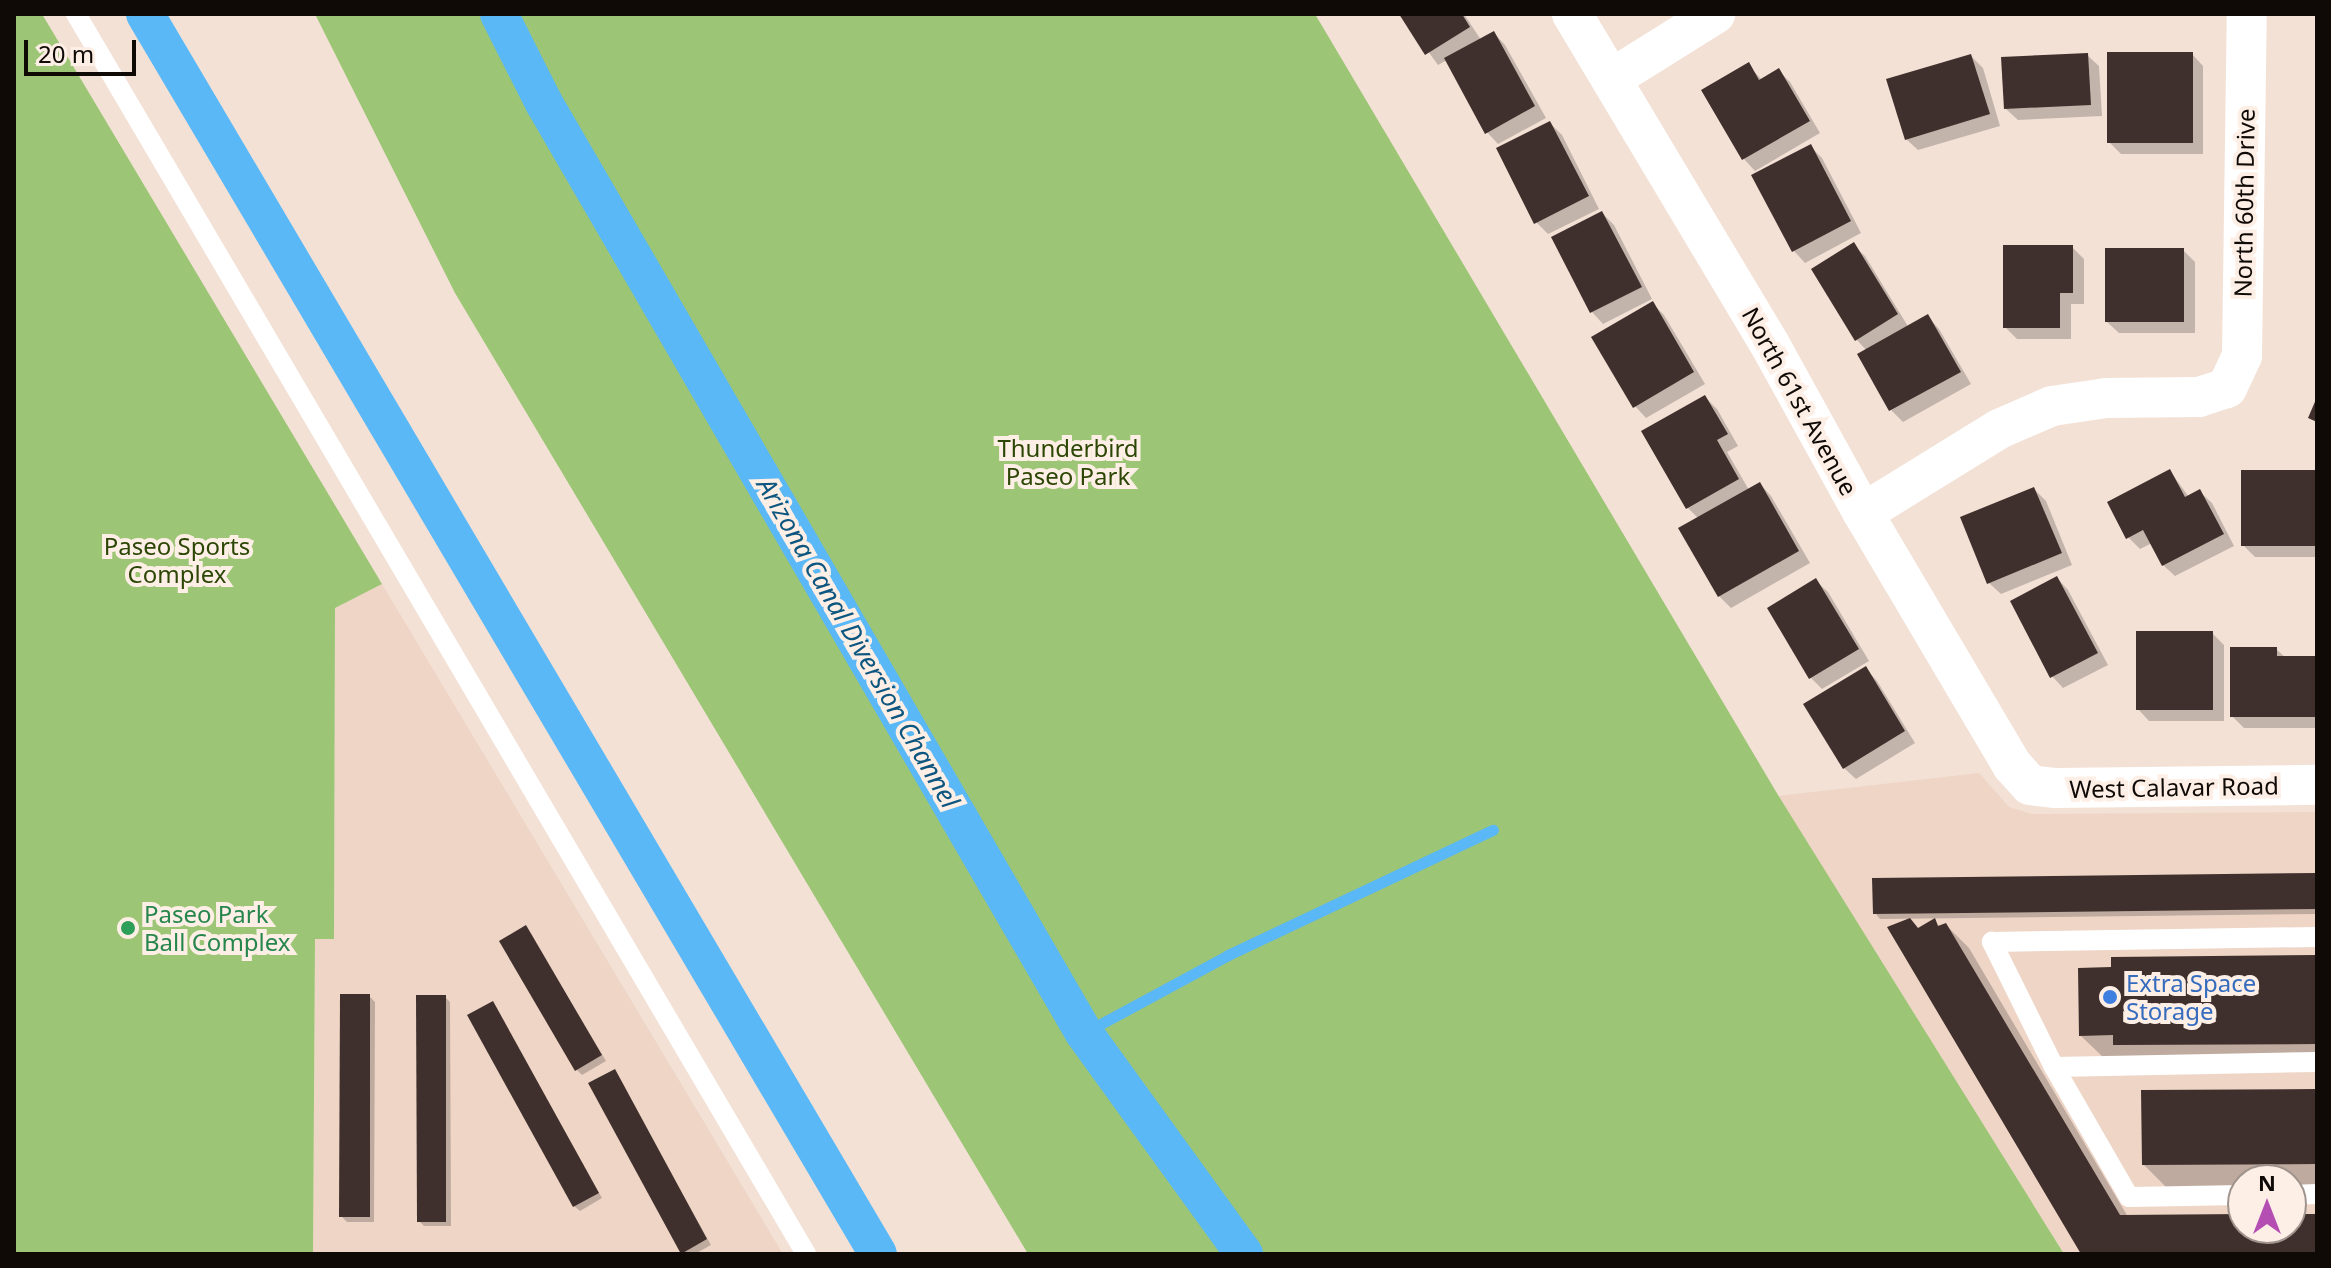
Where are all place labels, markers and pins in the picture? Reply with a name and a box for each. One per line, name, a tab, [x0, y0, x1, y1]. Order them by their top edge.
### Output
place label: Paseo Park Ball Complex	[144, 900, 291, 956]
marker: Paseo Park Ball Complex	[119, 919, 137, 937]
place label: Extra Space Storage	[2126, 969, 2256, 1025]
marker: Extra Space Storage	[2101, 988, 2119, 1006]

